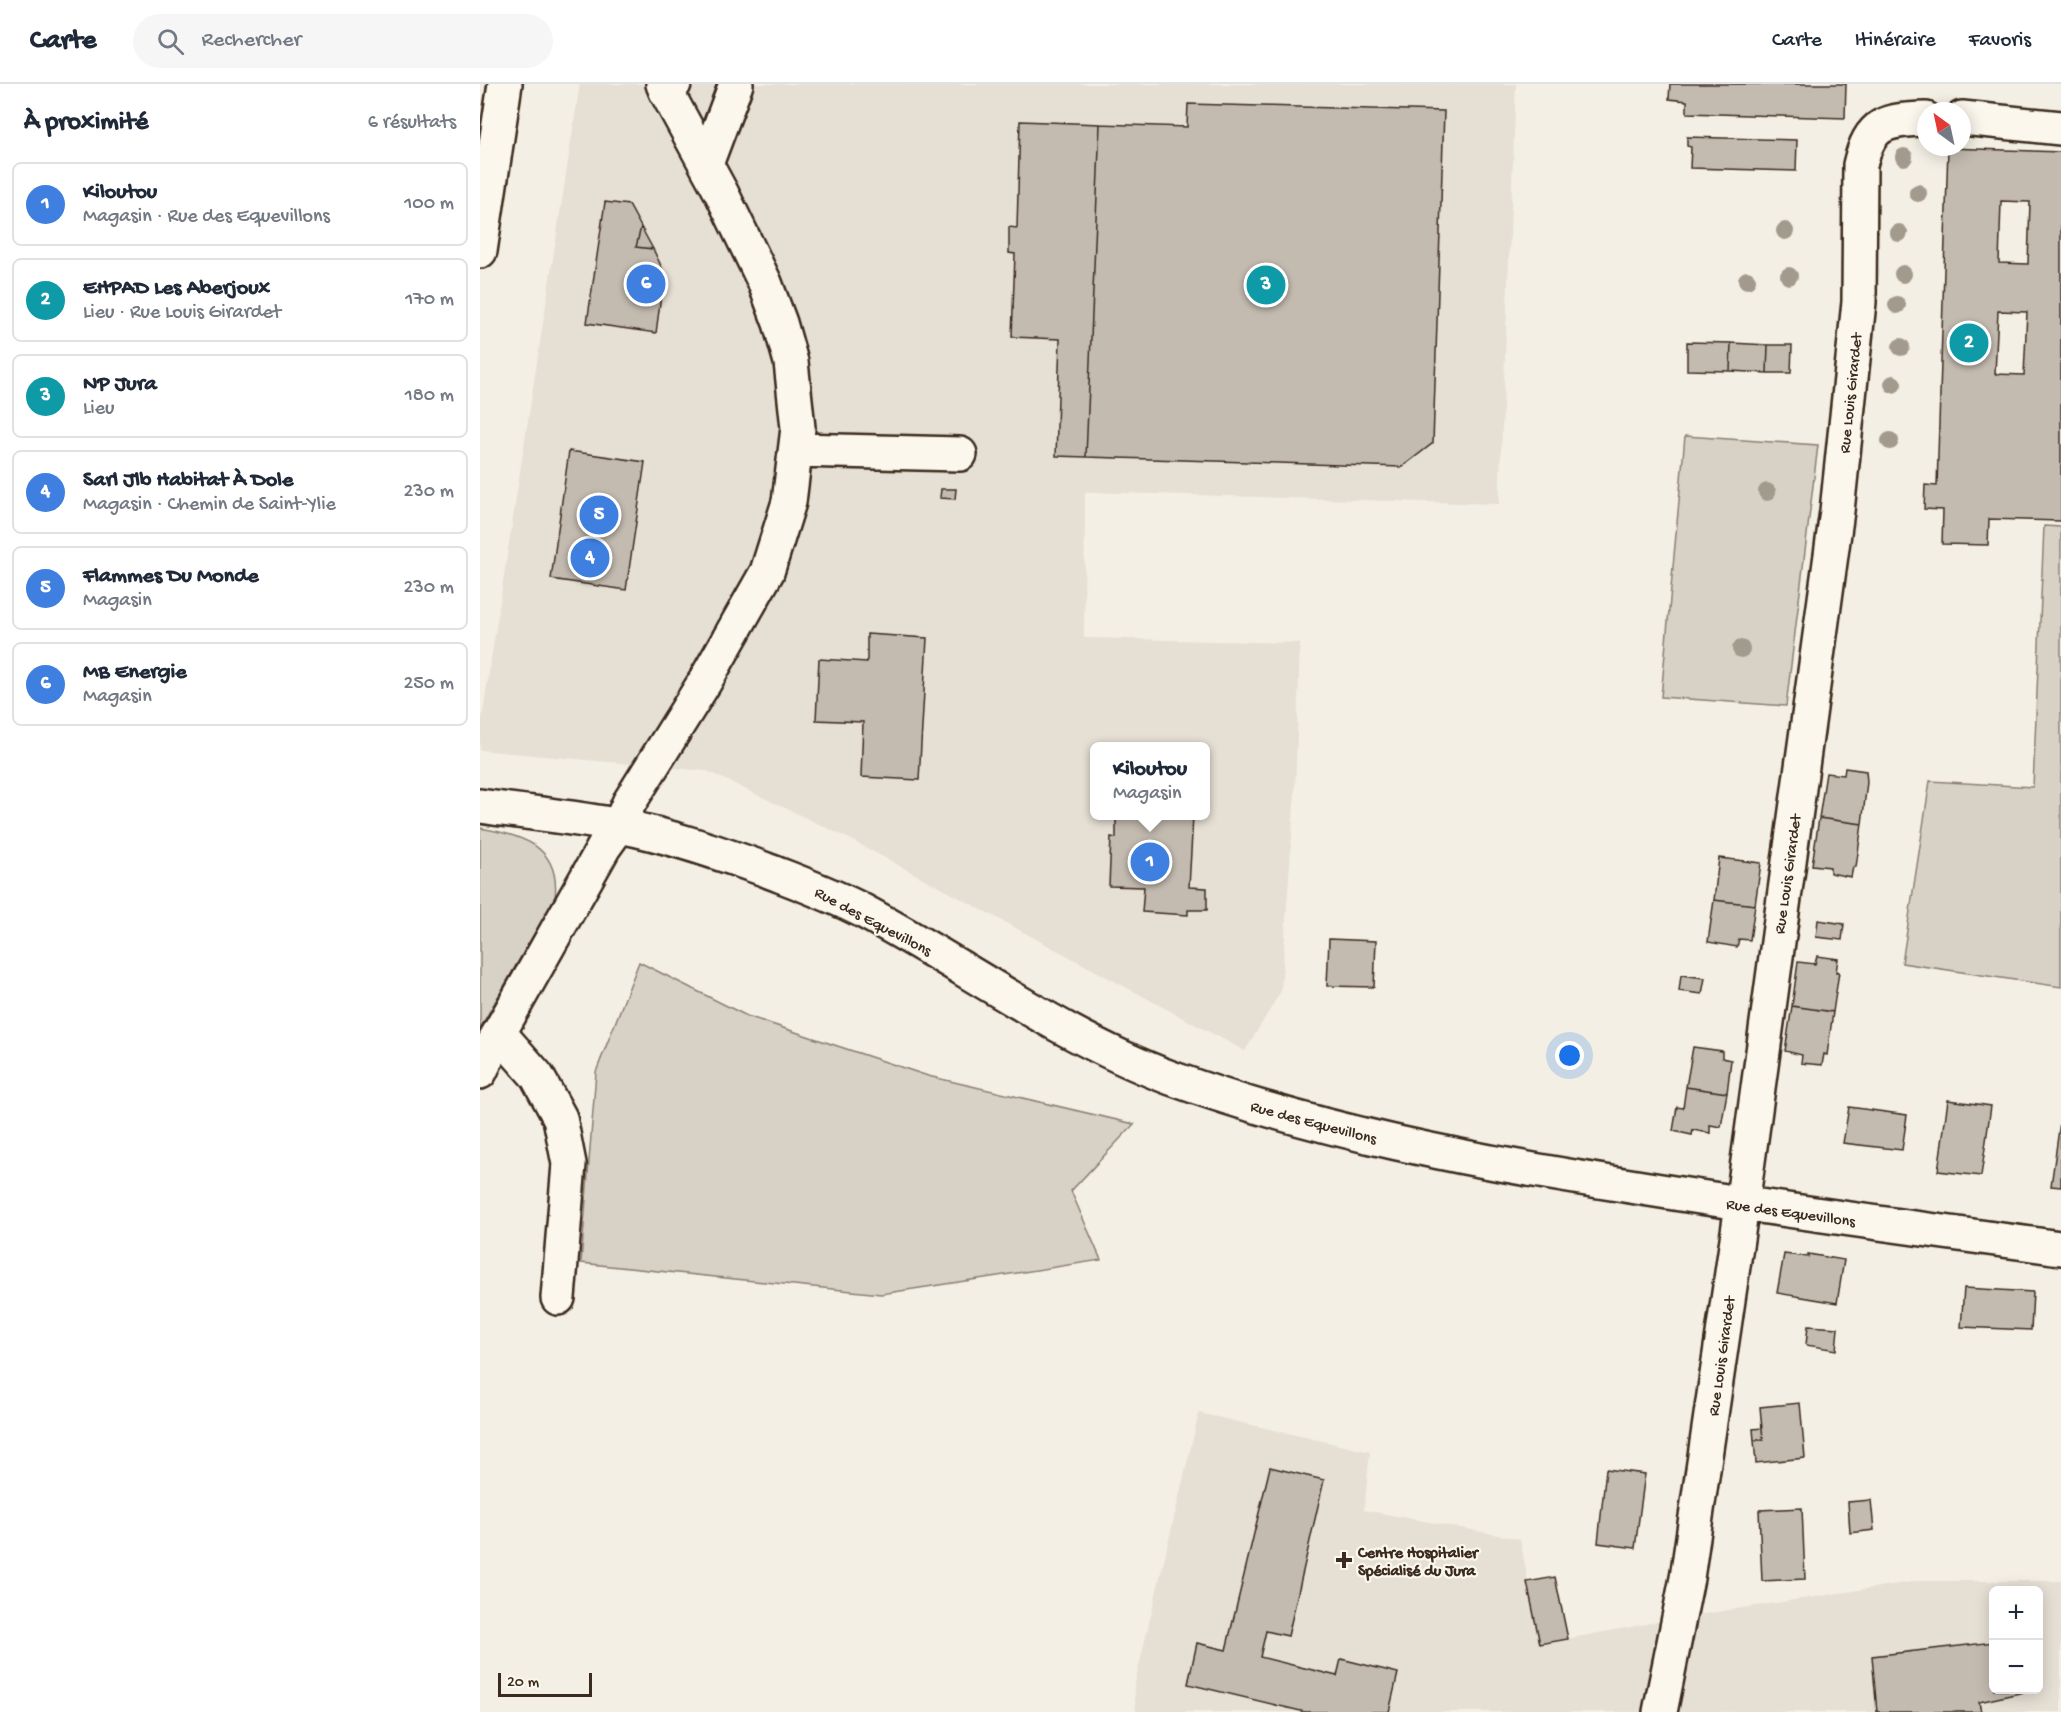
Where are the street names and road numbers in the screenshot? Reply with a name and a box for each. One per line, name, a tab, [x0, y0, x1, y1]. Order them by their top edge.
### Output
street label: Rue Louis Girardet	[1837, 331, 1868, 454]
street label: Rue Louis Girardet	[1772, 812, 1807, 936]
street label: Rue des Equevillons	[811, 884, 935, 962]
street label: Rue des Equevillons	[1248, 1098, 1379, 1151]
street label: Rue des Equevillons	[1725, 1196, 1857, 1233]
street label: Rue Louis Girardet	[1706, 1294, 1741, 1418]

